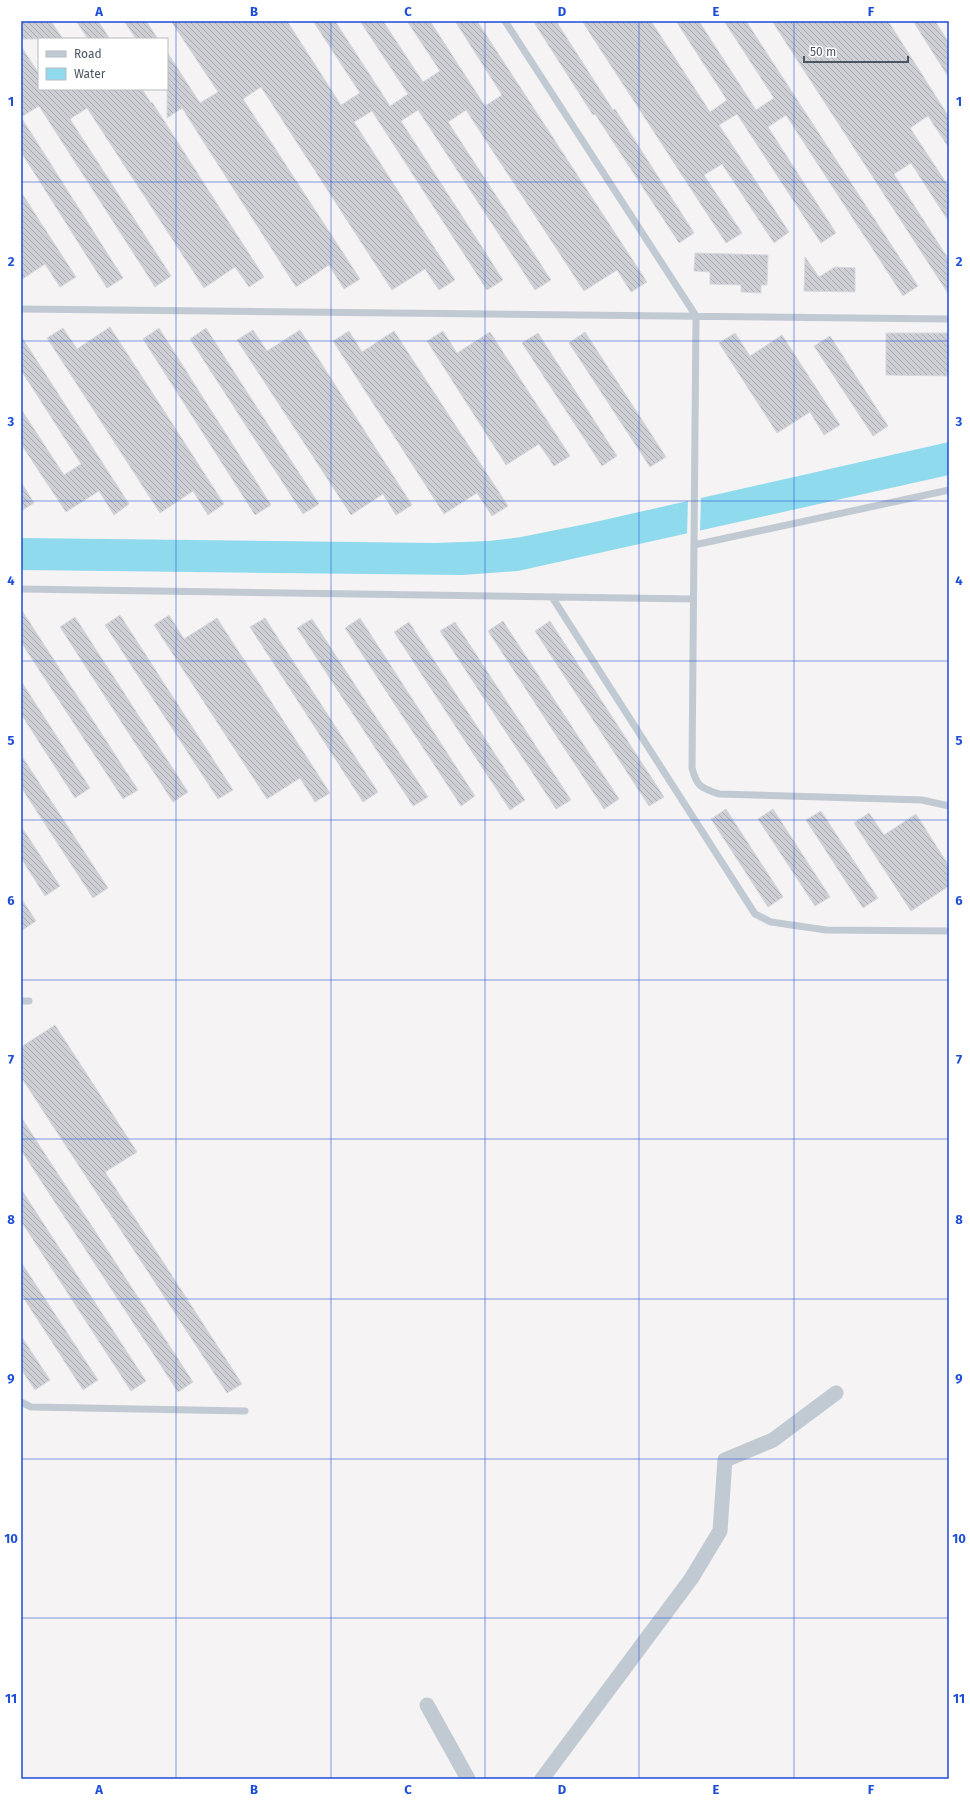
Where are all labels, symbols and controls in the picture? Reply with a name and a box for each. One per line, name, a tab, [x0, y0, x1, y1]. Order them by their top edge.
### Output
text: A	[94, 4, 103, 19]
text: B	[250, 4, 258, 19]
text: C	[404, 4, 412, 19]
text: D	[558, 4, 567, 19]
text: E	[713, 4, 720, 19]
text: F	[868, 4, 875, 19]
legend	[38, 38, 168, 90]
scale bar	[804, 38, 908, 64]
text: 50 m	[810, 45, 836, 59]
text: Road	[74, 47, 102, 61]
text: Water	[74, 67, 106, 81]
text: 1	[8, 94, 14, 109]
text: 1	[956, 94, 962, 109]
text: 2	[8, 254, 15, 269]
text: 2	[956, 254, 963, 269]
text: 3	[7, 414, 15, 429]
text: 3	[955, 414, 963, 429]
text: 4	[7, 573, 15, 588]
text: 4	[955, 573, 963, 588]
text: 5	[8, 733, 15, 748]
text: 5	[956, 733, 963, 748]
text: 6	[7, 893, 15, 908]
text: 6	[955, 893, 963, 908]
text: 7	[8, 1052, 14, 1067]
text: 7	[956, 1052, 962, 1067]
text: 8	[7, 1212, 15, 1227]
text: 8	[955, 1212, 963, 1227]
text: 9	[7, 1371, 15, 1386]
text: 9	[955, 1371, 963, 1386]
text: 10	[4, 1531, 18, 1546]
text: 10	[952, 1531, 966, 1546]
text: 11	[5, 1691, 17, 1706]
text: 11	[953, 1691, 965, 1706]
text: A	[94, 1782, 103, 1797]
text: B	[250, 1782, 258, 1797]
text: C	[404, 1782, 412, 1797]
text: D	[558, 1782, 567, 1797]
text: E	[713, 1782, 720, 1797]
text: F	[868, 1782, 875, 1797]

